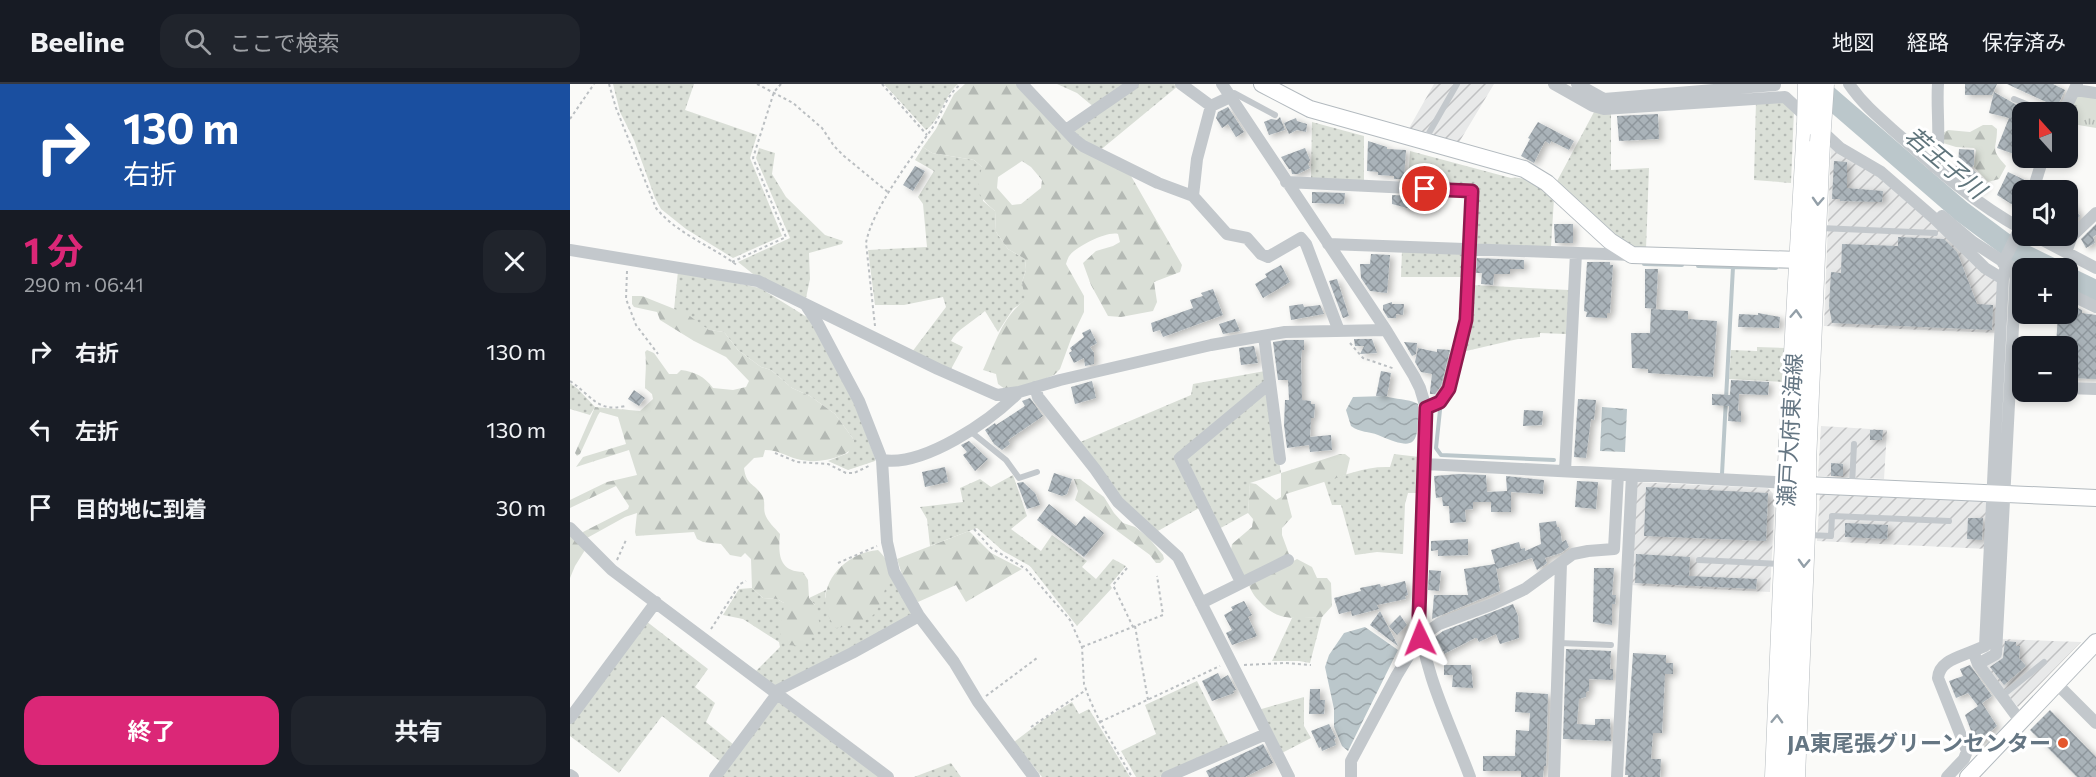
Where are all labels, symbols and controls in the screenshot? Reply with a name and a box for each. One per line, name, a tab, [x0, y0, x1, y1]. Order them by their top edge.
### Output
search box	[160, 14, 580, 68]
text: Beeline	[30, 24, 124, 58]
icon: search	[181, 25, 214, 58]
text: ここで検索	[229, 29, 339, 56]
text: 地図	[1832, 29, 1874, 54]
text: 経路	[1907, 29, 1949, 54]
text: 保存済み	[1982, 29, 2066, 54]
text: 130 m	[123, 101, 239, 153]
north arrow	[2012, 102, 2078, 168]
map controls	[2012, 102, 2078, 402]
icon: right	[24, 108, 102, 186]
water label: 若王子川	[1900, 120, 1994, 206]
text: 右折	[123, 157, 177, 190]
pin	[1399, 163, 1450, 214]
icon: arrive	[1408, 172, 1441, 205]
button: sound	[2012, 180, 2078, 246]
one-way arrow	[1811, 196, 1824, 205]
text: 1 分	[24, 227, 83, 271]
button: close	[483, 230, 546, 293]
button: +	[2012, 258, 2078, 324]
text: 290 m · 06:41	[24, 272, 144, 296]
one-way arrow	[1790, 309, 1803, 318]
icon: right	[24, 335, 57, 368]
button: −	[2012, 336, 2078, 402]
text: 130 m	[486, 338, 546, 365]
text: 右折	[75, 339, 119, 366]
street label: 瀬戸大府東海線	[1772, 352, 1807, 508]
icon: left	[24, 413, 57, 446]
text: 130 m	[486, 416, 546, 443]
text: 左折	[75, 417, 119, 444]
icon: arrive	[24, 491, 57, 524]
text: 30 m	[496, 494, 546, 521]
text: 目的地に到着	[75, 495, 207, 522]
one-way arrow	[1798, 559, 1810, 568]
position arrow	[1388, 606, 1452, 670]
button: 終了	[24, 696, 279, 765]
button: 共有	[291, 696, 546, 765]
one-way arrow	[1771, 714, 1784, 723]
place label: JA東尾張グリーンセンター	[1787, 729, 2051, 756]
marker: JA東尾張グリーンセンター	[2056, 736, 2070, 750]

